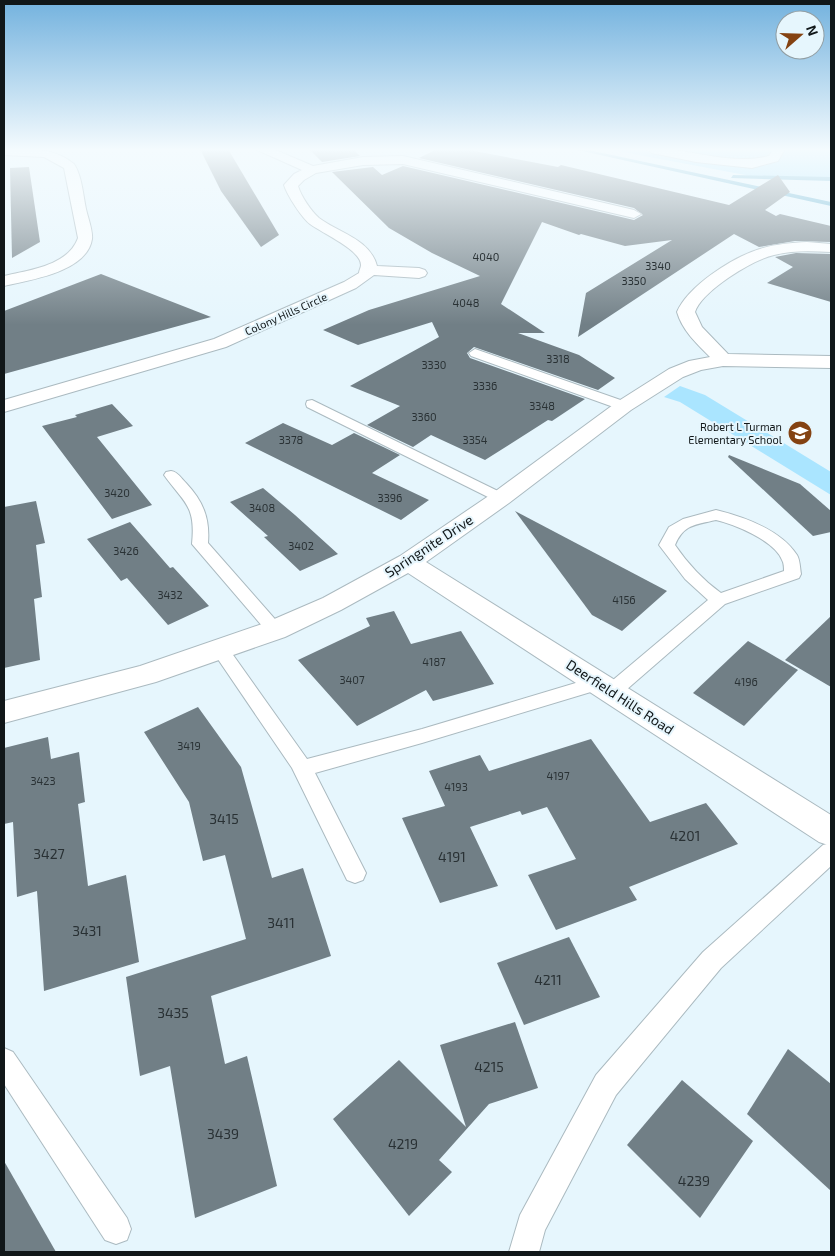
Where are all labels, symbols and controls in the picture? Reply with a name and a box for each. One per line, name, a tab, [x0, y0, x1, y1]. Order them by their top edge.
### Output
north arrow	[775, 10, 825, 60]
text: N	[803, 23, 822, 38]
house number: 4040	[473, 250, 499, 263]
house number: 3340	[645, 259, 671, 272]
house number: 3350	[622, 274, 646, 287]
street label: Colony Hills Circle	[243, 289, 329, 338]
house number: 4048	[453, 296, 479, 309]
house number: 3318	[546, 352, 570, 365]
house number: 3330	[422, 358, 446, 371]
house number: 3336	[473, 379, 497, 392]
house number: 3348	[529, 399, 555, 412]
house number: 3360	[411, 410, 437, 423]
place label: Robert L Turman Elementary School	[688, 420, 783, 446]
school or university icon: Robert L Turman Elementary School	[787, 420, 813, 446]
house number: 3378	[279, 433, 303, 446]
house number: 3354	[463, 433, 488, 446]
house number: 3420	[104, 486, 130, 499]
house number: 3396	[378, 491, 402, 504]
house number: 3408	[249, 501, 275, 514]
street label: Springnite Drive	[381, 511, 476, 580]
house number: 3402	[288, 539, 314, 552]
house number: 3426	[113, 544, 139, 557]
house number: 3432	[157, 588, 183, 601]
house number: 4156	[612, 593, 636, 606]
house number: 4187	[422, 655, 446, 668]
street label: Deerfield Hills Road	[563, 655, 677, 738]
house number: 3407	[339, 673, 365, 686]
house number: 4196	[734, 675, 758, 688]
house number: 3419	[177, 739, 201, 752]
house number: 4197	[546, 769, 570, 782]
house number: 3423	[30, 774, 56, 787]
house number: 4193	[444, 780, 468, 793]
house number: 3415	[209, 810, 239, 827]
house number: 4201	[670, 827, 700, 844]
house number: 3427	[33, 845, 65, 862]
house number: 4191	[438, 848, 466, 865]
house number: 3411	[267, 914, 295, 931]
house number: 3431	[72, 922, 102, 939]
house number: 4211	[534, 971, 562, 988]
house number: 3435	[157, 1004, 189, 1021]
house number: 4215	[474, 1058, 504, 1075]
house number: 3439	[207, 1125, 239, 1142]
house number: 4219	[388, 1135, 418, 1152]
house number: 4239	[678, 1172, 710, 1189]

